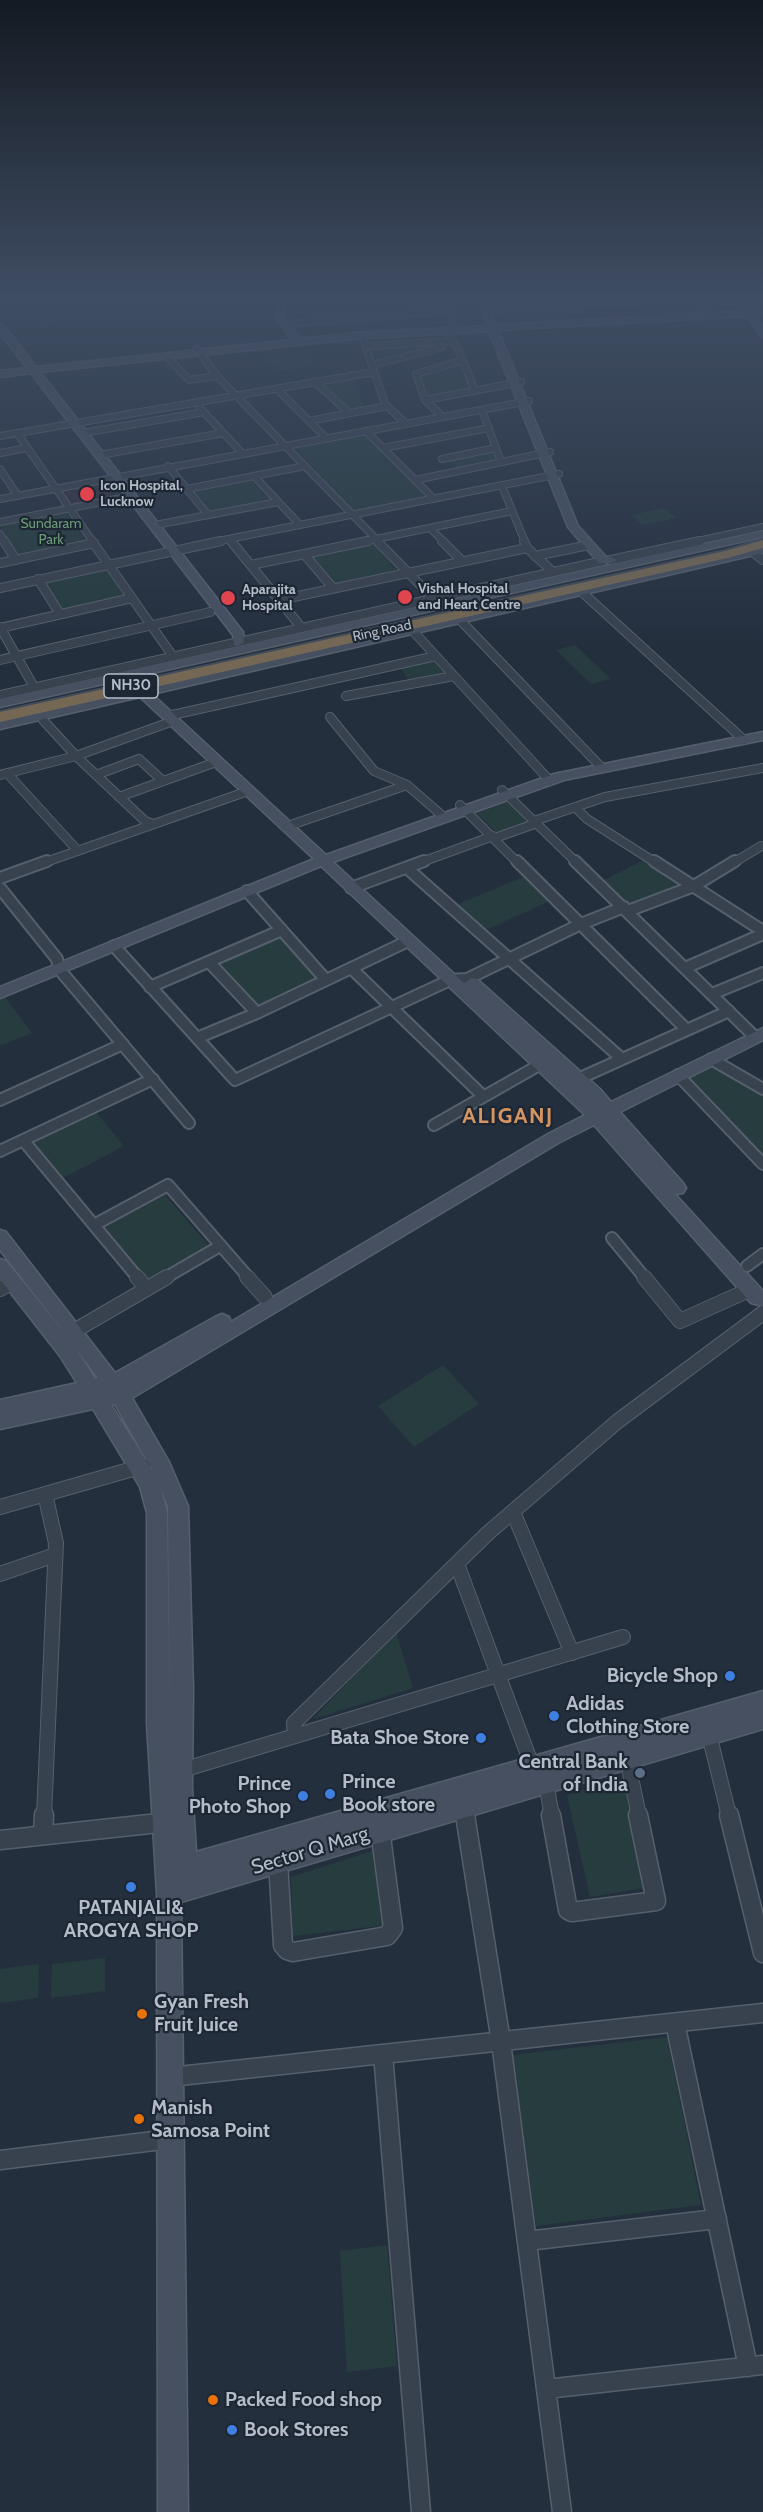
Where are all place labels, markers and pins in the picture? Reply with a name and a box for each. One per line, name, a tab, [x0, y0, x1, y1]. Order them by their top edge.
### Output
place label: Icon Hospital, Lucknow	[100, 478, 183, 510]
marker: Icon Hospital, Lucknow	[78, 485, 96, 503]
place label: Vishal Hospital and Heart Centre	[418, 581, 520, 614]
place label: Aparajita Hospital	[242, 582, 296, 614]
marker: Vishal Hospital and Heart Centre	[396, 588, 414, 606]
marker: Aparajita Hospital	[219, 589, 237, 607]
place label: Bicycle Shop	[607, 1664, 718, 1688]
marker: Bicycle Shop	[723, 1669, 737, 1683]
place label: Adidas Clothing Store	[566, 1692, 689, 1739]
marker: Adidas Clothing Store	[547, 1709, 561, 1723]
place label: Bata Shoe Store	[330, 1726, 469, 1750]
marker: Bata Shoe Store	[474, 1731, 488, 1745]
place label: Central Bank of India	[519, 1750, 628, 1797]
marker: Central Bank of India	[633, 1766, 647, 1780]
place label: Prince Book store	[342, 1770, 435, 1817]
place label: Prince Photo Shop	[189, 1772, 291, 1819]
marker: Prince Book store	[323, 1787, 337, 1801]
marker: Prince Photo Shop	[296, 1789, 310, 1803]
marker: PATANJALI& AROGYA SHOP	[124, 1880, 138, 1894]
place label: PATANJALI& AROGYA SHOP	[64, 1896, 198, 1943]
place label: Gyan Fresh Fruit Juice	[154, 1990, 249, 2037]
marker: Gyan Fresh Fruit Juice	[135, 2007, 149, 2021]
place label: Manish Samosa Point	[151, 2096, 270, 2143]
marker: Manish Samosa Point	[132, 2112, 146, 2126]
place label: Packed Food shop	[225, 2388, 382, 2412]
marker: Packed Food shop	[206, 2393, 220, 2407]
place label: Book Stores	[244, 2418, 348, 2442]
marker: Book Stores	[225, 2423, 239, 2437]

